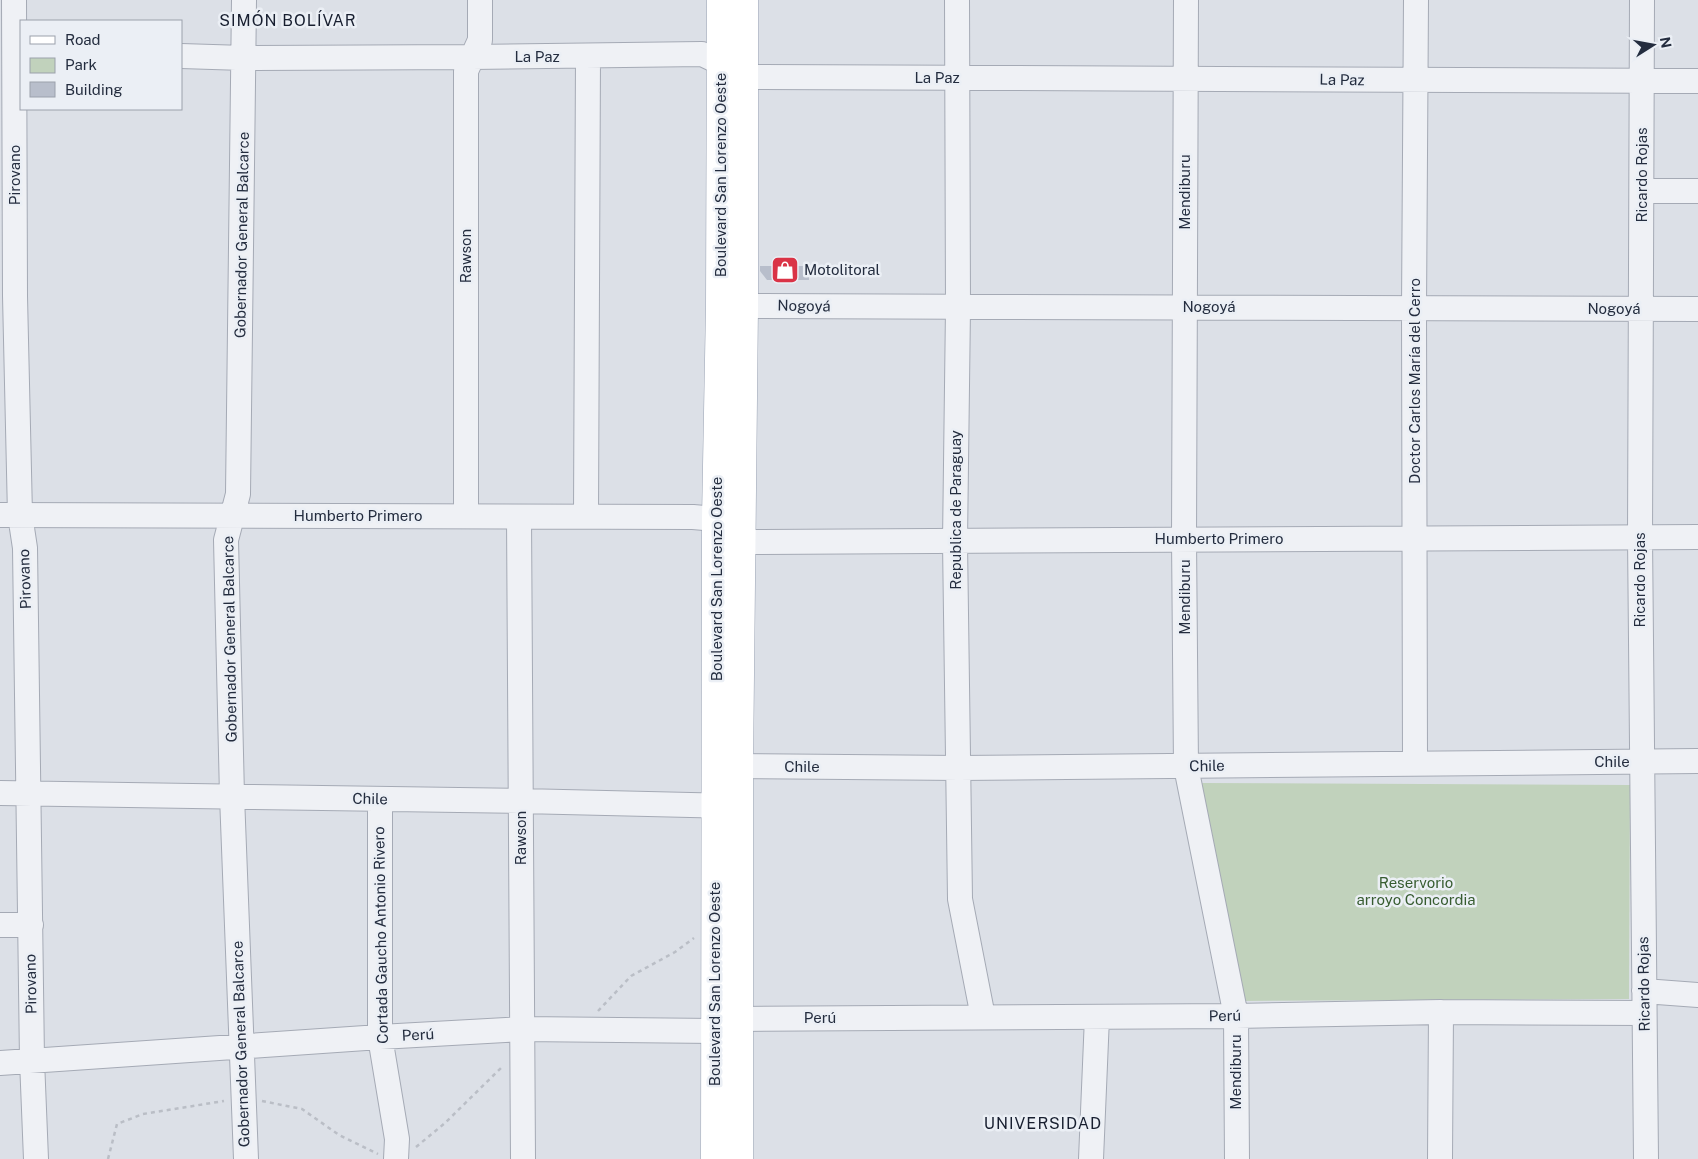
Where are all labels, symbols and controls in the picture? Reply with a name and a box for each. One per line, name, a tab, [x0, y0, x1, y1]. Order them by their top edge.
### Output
district label: SIMÓN BOLÍVAR	[219, 10, 357, 30]
legend	[20, 20, 182, 110]
north arrow	[1628, 20, 1678, 70]
text: Road	[65, 31, 101, 48]
text: N	[1657, 36, 1675, 49]
street label: La Paz	[514, 48, 560, 65]
text: Park	[65, 56, 97, 73]
street label: La Paz	[914, 69, 960, 86]
street label: La Paz	[1319, 71, 1365, 88]
street label: Boulevard San Lorenzo Oeste	[712, 73, 729, 277]
text: Building	[65, 81, 123, 98]
street label: Ricardo Rojas	[1633, 128, 1650, 222]
street label: Gobernador General Balcarce	[231, 132, 252, 338]
street label: Pirovano	[6, 145, 23, 205]
street label: Mendiburu	[1176, 154, 1193, 230]
street label: Rawson	[457, 229, 474, 283]
shop icon: Motolitoral	[770, 255, 800, 285]
place label: Motolitoral	[804, 261, 880, 278]
street label: Doctor Carlos María del Cerro	[1406, 278, 1423, 484]
street label: Nogoyá	[777, 297, 831, 314]
street label: Nogoyá	[1182, 298, 1236, 315]
street label: Nogoyá	[1587, 300, 1641, 317]
street label: Republica de Paraguay	[947, 430, 964, 590]
street label: Boulevard San Lorenzo Oeste	[708, 477, 725, 681]
street label: Humberto Primero	[294, 507, 422, 524]
street label: Humberto Primero	[1155, 530, 1283, 547]
street label: Ricardo Rojas	[1631, 533, 1648, 627]
street label: Gobernador General Balcarce	[219, 536, 240, 742]
street label: Pirovano	[15, 549, 34, 609]
street label: Mendiburu	[1176, 559, 1193, 635]
street label: Chile	[1594, 753, 1630, 770]
street label: Chile	[1189, 757, 1225, 774]
street label: Chile	[784, 758, 820, 775]
street label: Chile	[352, 790, 388, 807]
street label: Rawson	[512, 811, 529, 865]
street label: Cortada Gaucho Antonio Rivero	[370, 826, 391, 1044]
park label: Reservorio arroyo Concordia	[1356, 874, 1476, 908]
street label: Boulevard San Lorenzo Oeste	[706, 882, 723, 1086]
street label: Ricardo Rojas	[1634, 936, 1653, 1032]
street label: Gobernador General Balcarce	[228, 940, 253, 1148]
street label: Pirovano	[21, 954, 40, 1014]
street label: Perú	[1209, 1007, 1241, 1024]
street label: Perú	[804, 1009, 836, 1026]
street label: Perú	[401, 1025, 435, 1044]
street label: Mendiburu	[1227, 1034, 1244, 1110]
district label: UNIVERSIDAD	[984, 1114, 1102, 1133]

